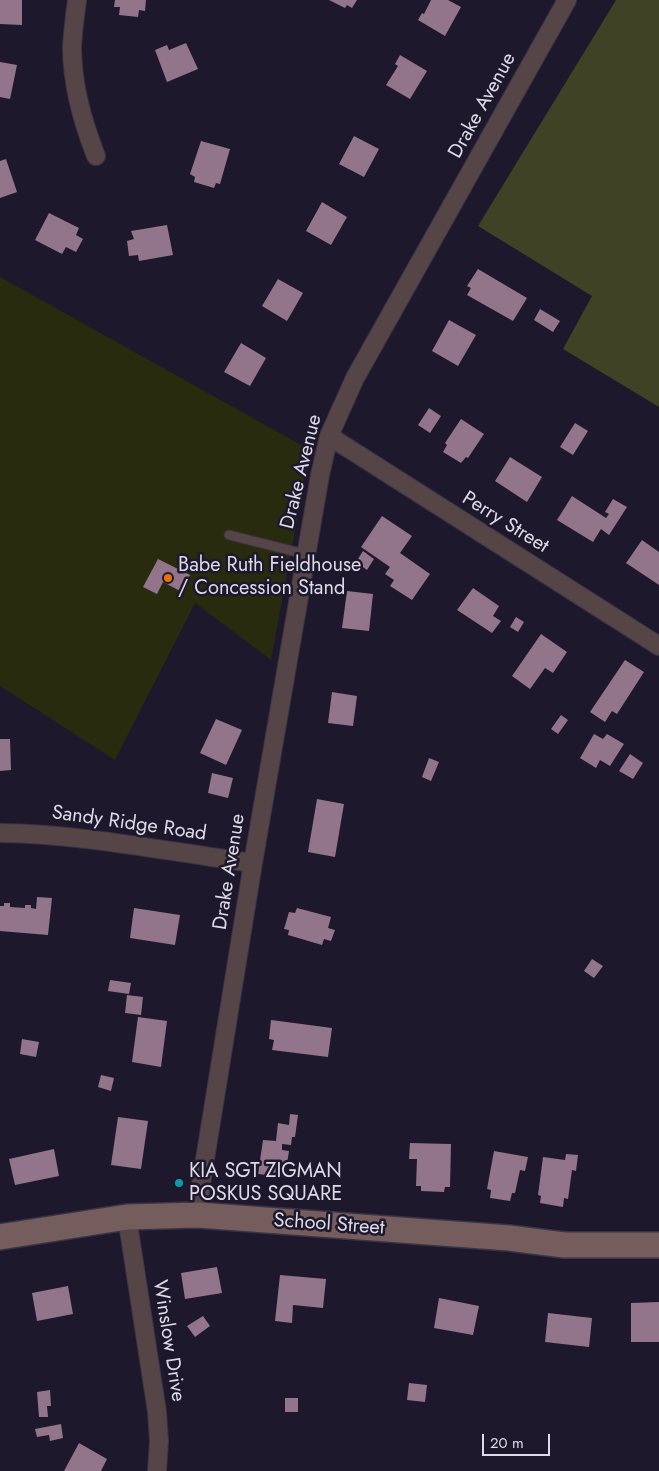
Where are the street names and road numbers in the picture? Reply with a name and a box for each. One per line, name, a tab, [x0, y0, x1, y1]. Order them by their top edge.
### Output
street label: Drake Avenue	[444, 49, 522, 163]
street label: Drake Avenue	[276, 412, 328, 532]
street label: Perry Street	[457, 487, 553, 559]
street label: Sandy Ridge Road	[50, 801, 208, 847]
street label: Drake Avenue	[209, 812, 251, 932]
street label: School Street	[273, 1209, 385, 1241]
street label: Winslow Drive	[147, 1278, 189, 1404]

